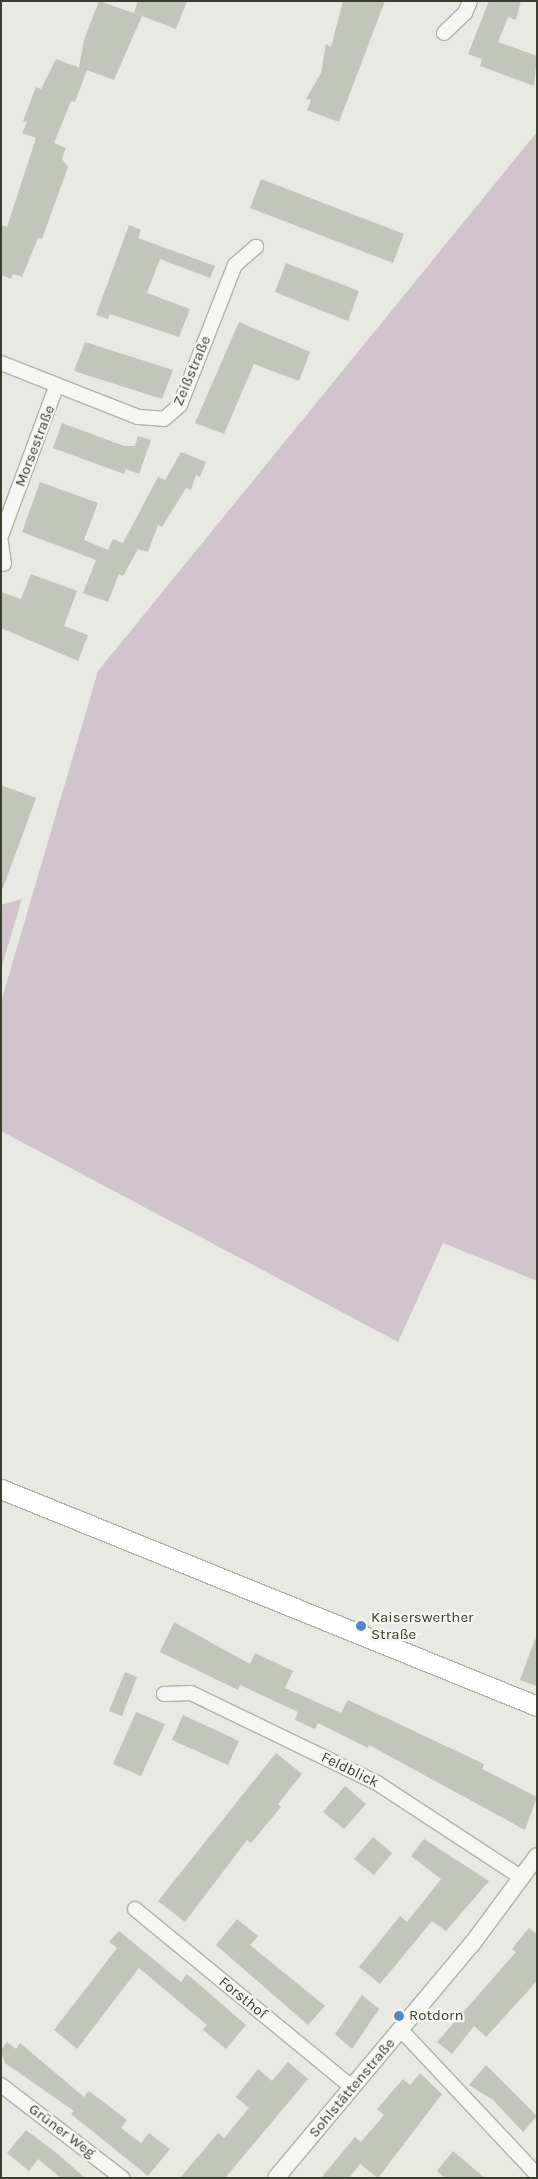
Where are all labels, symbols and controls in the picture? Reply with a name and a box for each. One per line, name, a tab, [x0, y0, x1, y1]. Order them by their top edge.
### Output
street label: Zeißstraße	[169, 333, 215, 409]
street label: Morsestraße	[11, 403, 59, 489]
place label: Kaiserswerther Straße	[371, 1608, 474, 1643]
marker: Kaiserswerther Straße	[355, 1620, 367, 1632]
street label: Feldblick	[318, 1748, 382, 1792]
street label: Forsthof	[215, 1973, 271, 2023]
place label: Rotdorn	[409, 2007, 464, 2025]
marker: Rotdorn	[393, 2010, 405, 2022]
street label: Sohlstättenstraße	[305, 2035, 399, 2141]
street label: Grüner Weg	[25, 2100, 99, 2162]

